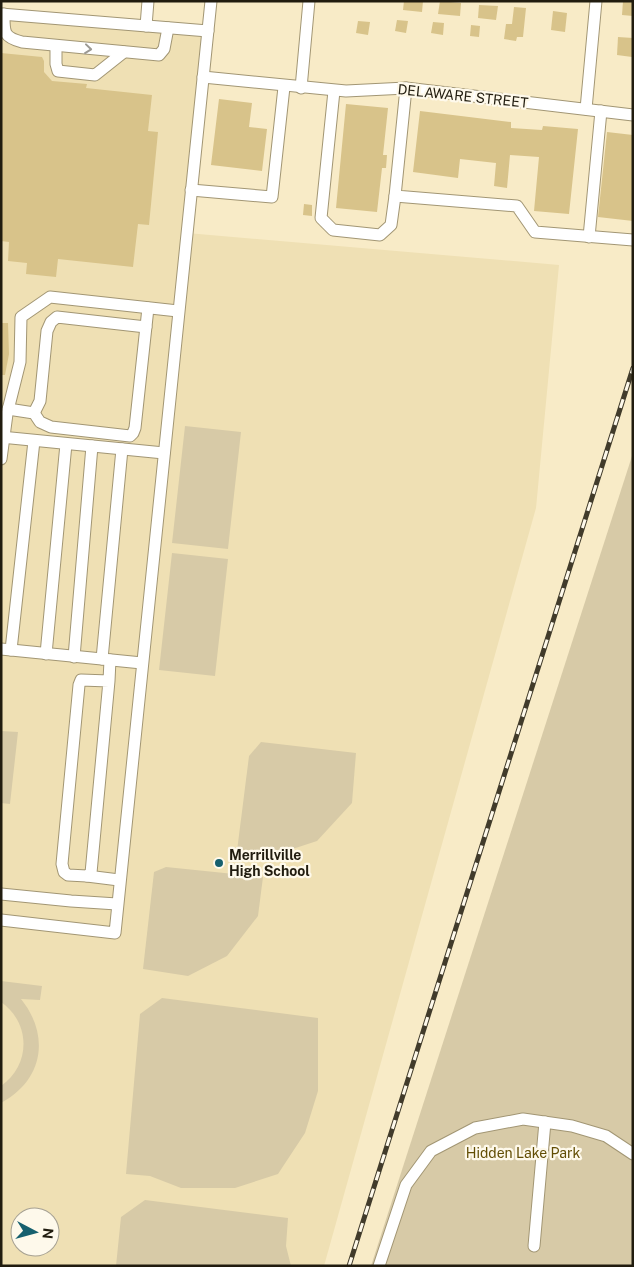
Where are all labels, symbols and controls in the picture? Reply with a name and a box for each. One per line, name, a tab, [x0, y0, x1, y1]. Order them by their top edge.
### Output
one-way arrow	[84, 43, 92, 54]
street label: DELAWARE STREET	[397, 81, 529, 111]
place label: Merrillville High School	[229, 847, 310, 879]
marker: Merrillville High School	[213, 857, 225, 869]
park label: Hidden Lake Park	[466, 1145, 580, 1161]
north arrow	[10, 1207, 60, 1257]
text: N	[39, 1227, 56, 1240]

